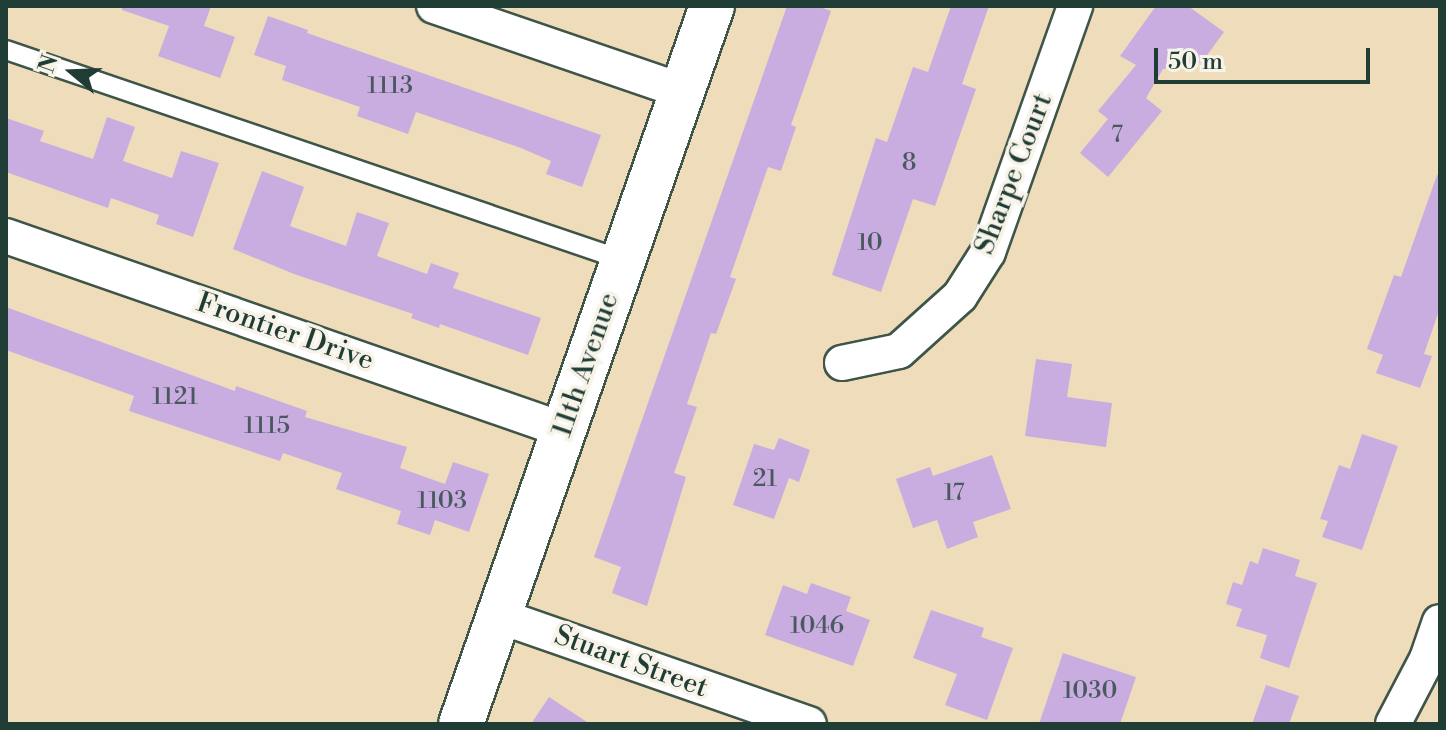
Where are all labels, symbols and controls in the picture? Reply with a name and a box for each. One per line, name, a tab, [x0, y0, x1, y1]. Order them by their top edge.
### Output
north arrow	[32, 32, 112, 112]
scale bar	[1158, 32, 1374, 82]
text: 50 m	[1168, 47, 1223, 77]
text: N	[33, 51, 64, 77]
house number: 1113	[367, 73, 413, 101]
street label: Sharpe Court	[968, 89, 1060, 259]
house number: 7	[1111, 122, 1123, 150]
house number: 8	[902, 150, 916, 178]
house number: 10	[857, 230, 883, 258]
street label: Frontier Drive	[192, 286, 378, 378]
street label: 11th Avenue	[546, 289, 626, 441]
house number: 1121	[152, 384, 198, 412]
house number: 1115	[244, 413, 290, 441]
house number: 21	[753, 466, 777, 494]
house number: 17	[943, 480, 965, 508]
house number: 1103	[417, 488, 467, 516]
house number: 1046	[790, 613, 844, 641]
street label: Stuart Street	[550, 619, 712, 705]
house number: 1030	[1063, 678, 1117, 706]

